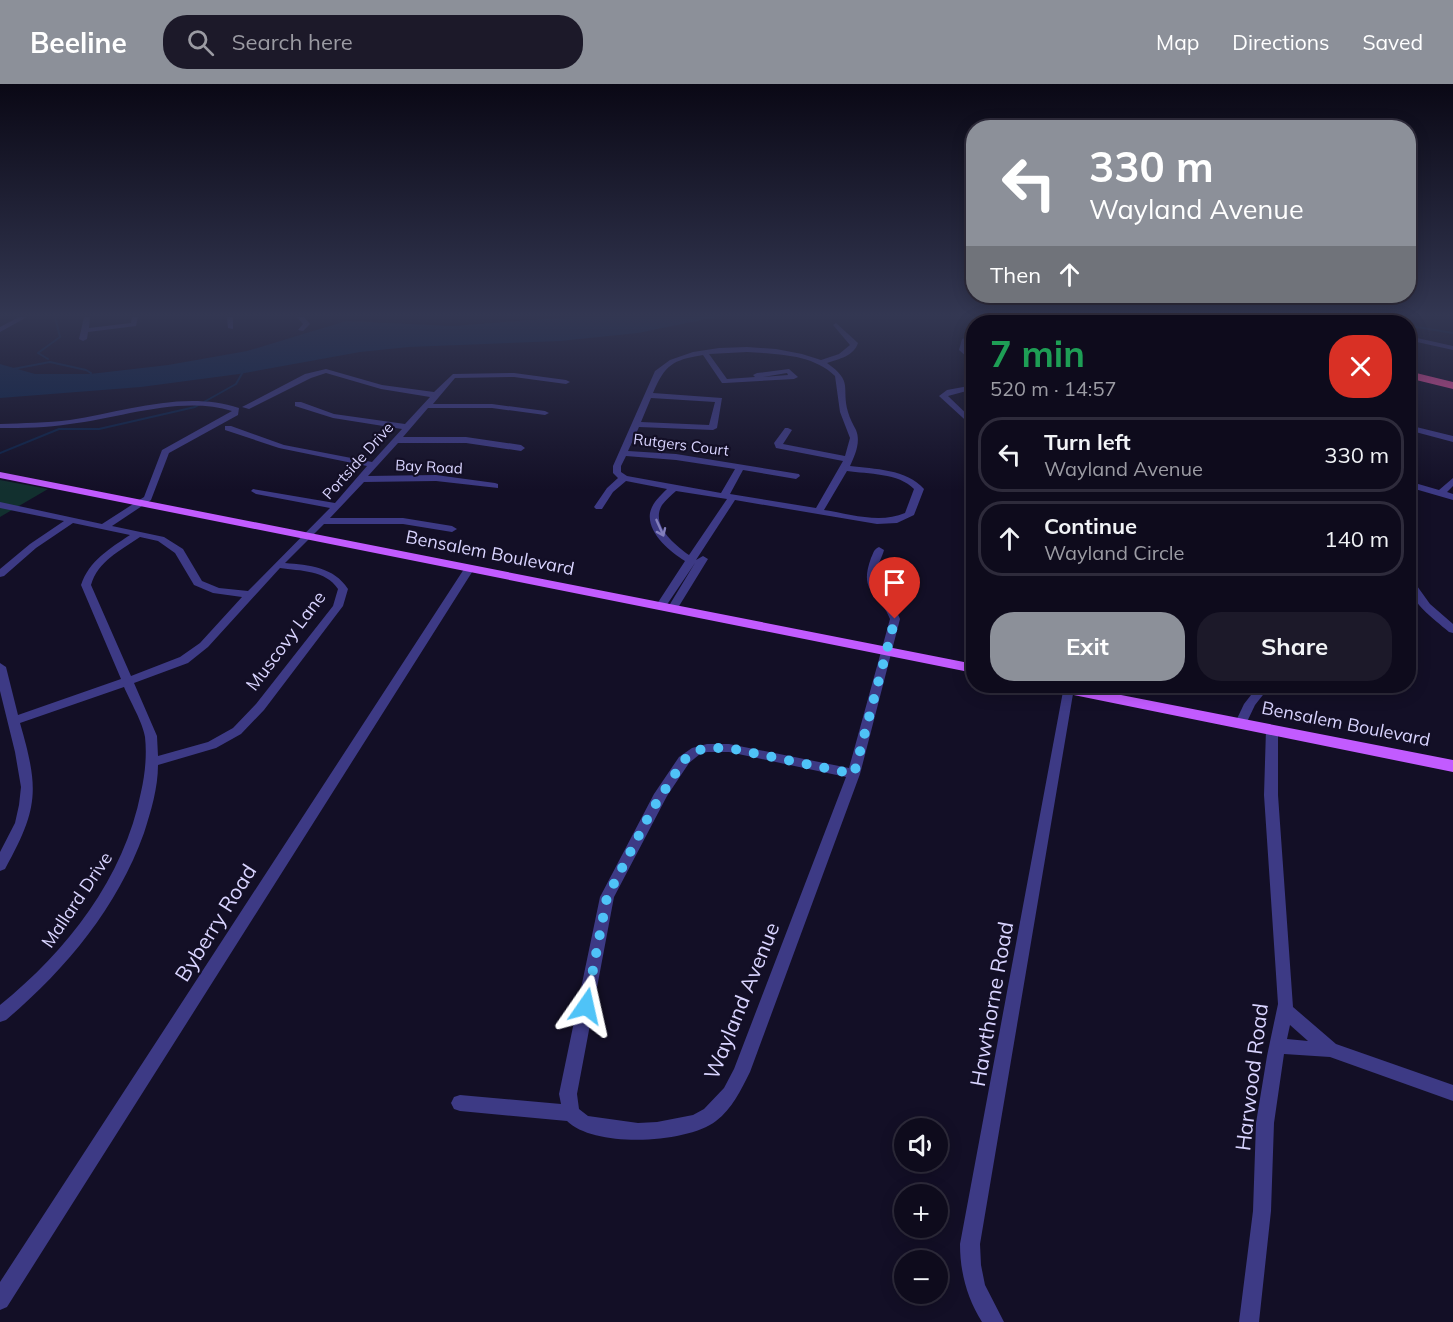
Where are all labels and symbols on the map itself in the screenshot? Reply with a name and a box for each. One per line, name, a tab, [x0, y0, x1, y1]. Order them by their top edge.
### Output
street label: Portside Drive	[318, 418, 397, 503]
street label: Rutgers Court	[632, 429, 730, 460]
street label: Bay Road	[395, 455, 463, 478]
one-way arrow	[654, 519, 666, 537]
street label: Bensalem Boulevard	[404, 525, 576, 580]
pin	[869, 557, 920, 619]
street label: Muscovy Lane	[241, 586, 330, 695]
street label: Bensalem Boulevard	[1260, 696, 1432, 751]
street label: Mallard Drive	[36, 847, 117, 952]
street label: Byberry Road	[169, 859, 262, 986]
street label: Wayland Avenue	[698, 918, 784, 1083]
street label: Hawthorne Road	[964, 919, 1018, 1088]
position arrow	[554, 974, 618, 1038]
street label: Harwood Road	[1229, 1002, 1273, 1152]

